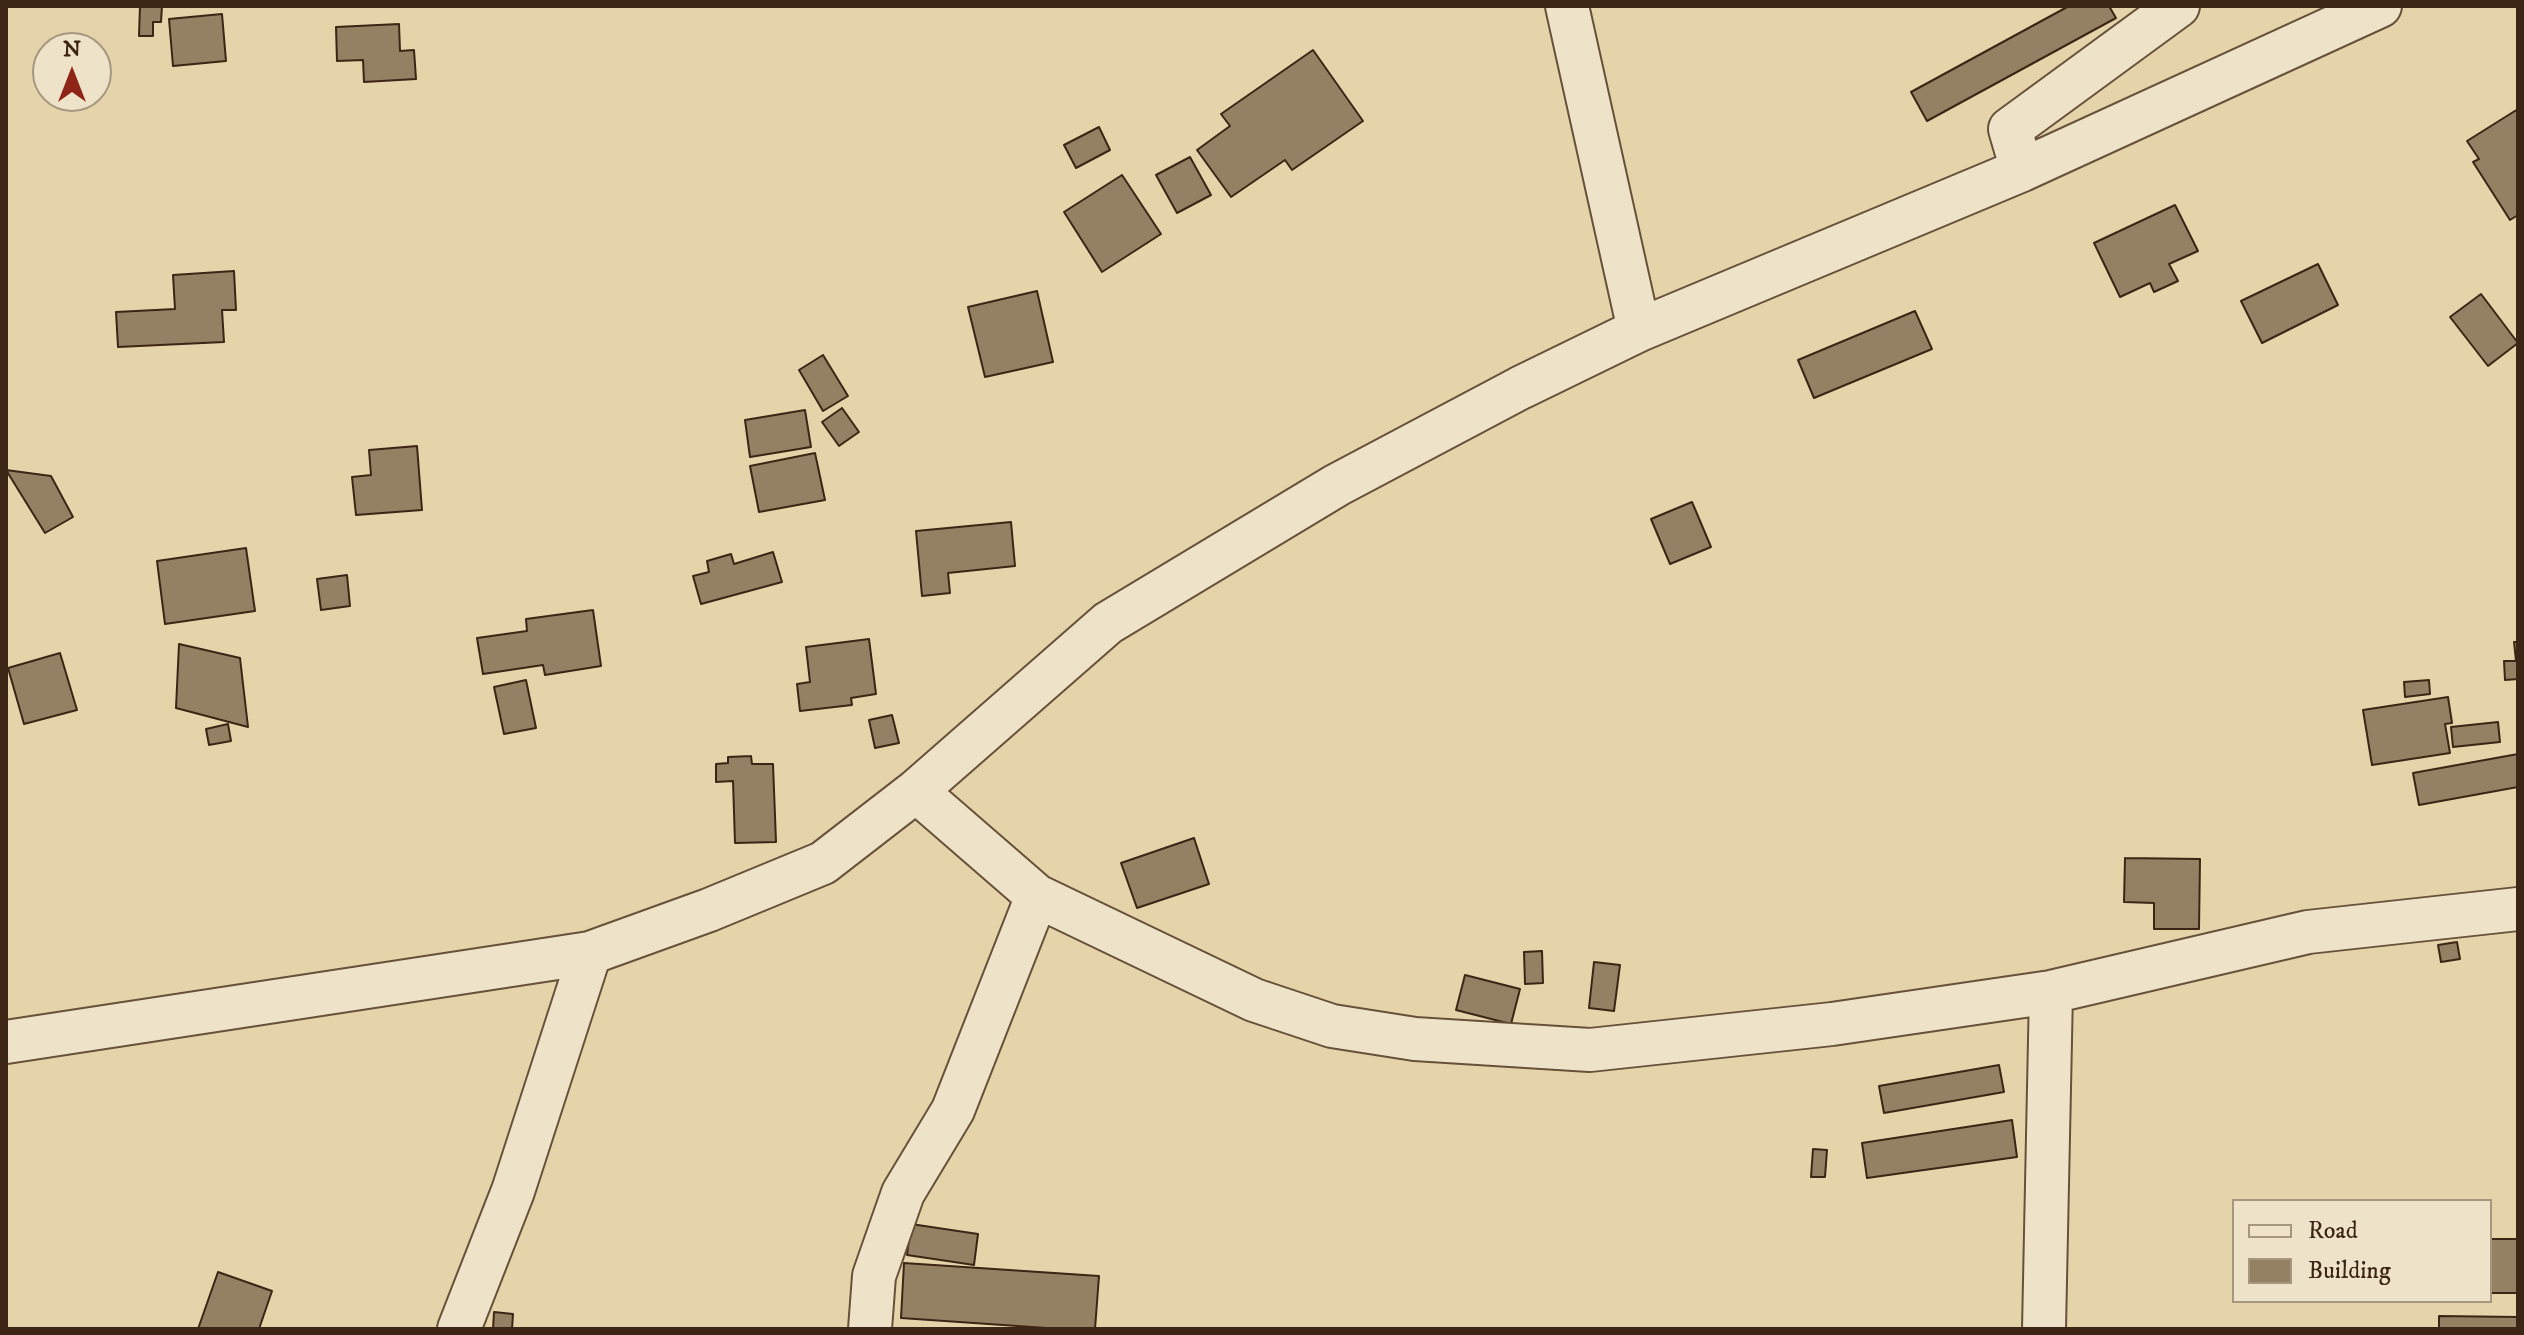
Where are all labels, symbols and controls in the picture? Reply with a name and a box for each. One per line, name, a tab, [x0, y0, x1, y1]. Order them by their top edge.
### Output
north arrow	[32, 32, 112, 112]
text: N	[63, 36, 81, 63]
legend	[2232, 1199, 2492, 1303]
text: Road	[2308, 1216, 2358, 1246]
text: Building	[2308, 1256, 2391, 1286]

